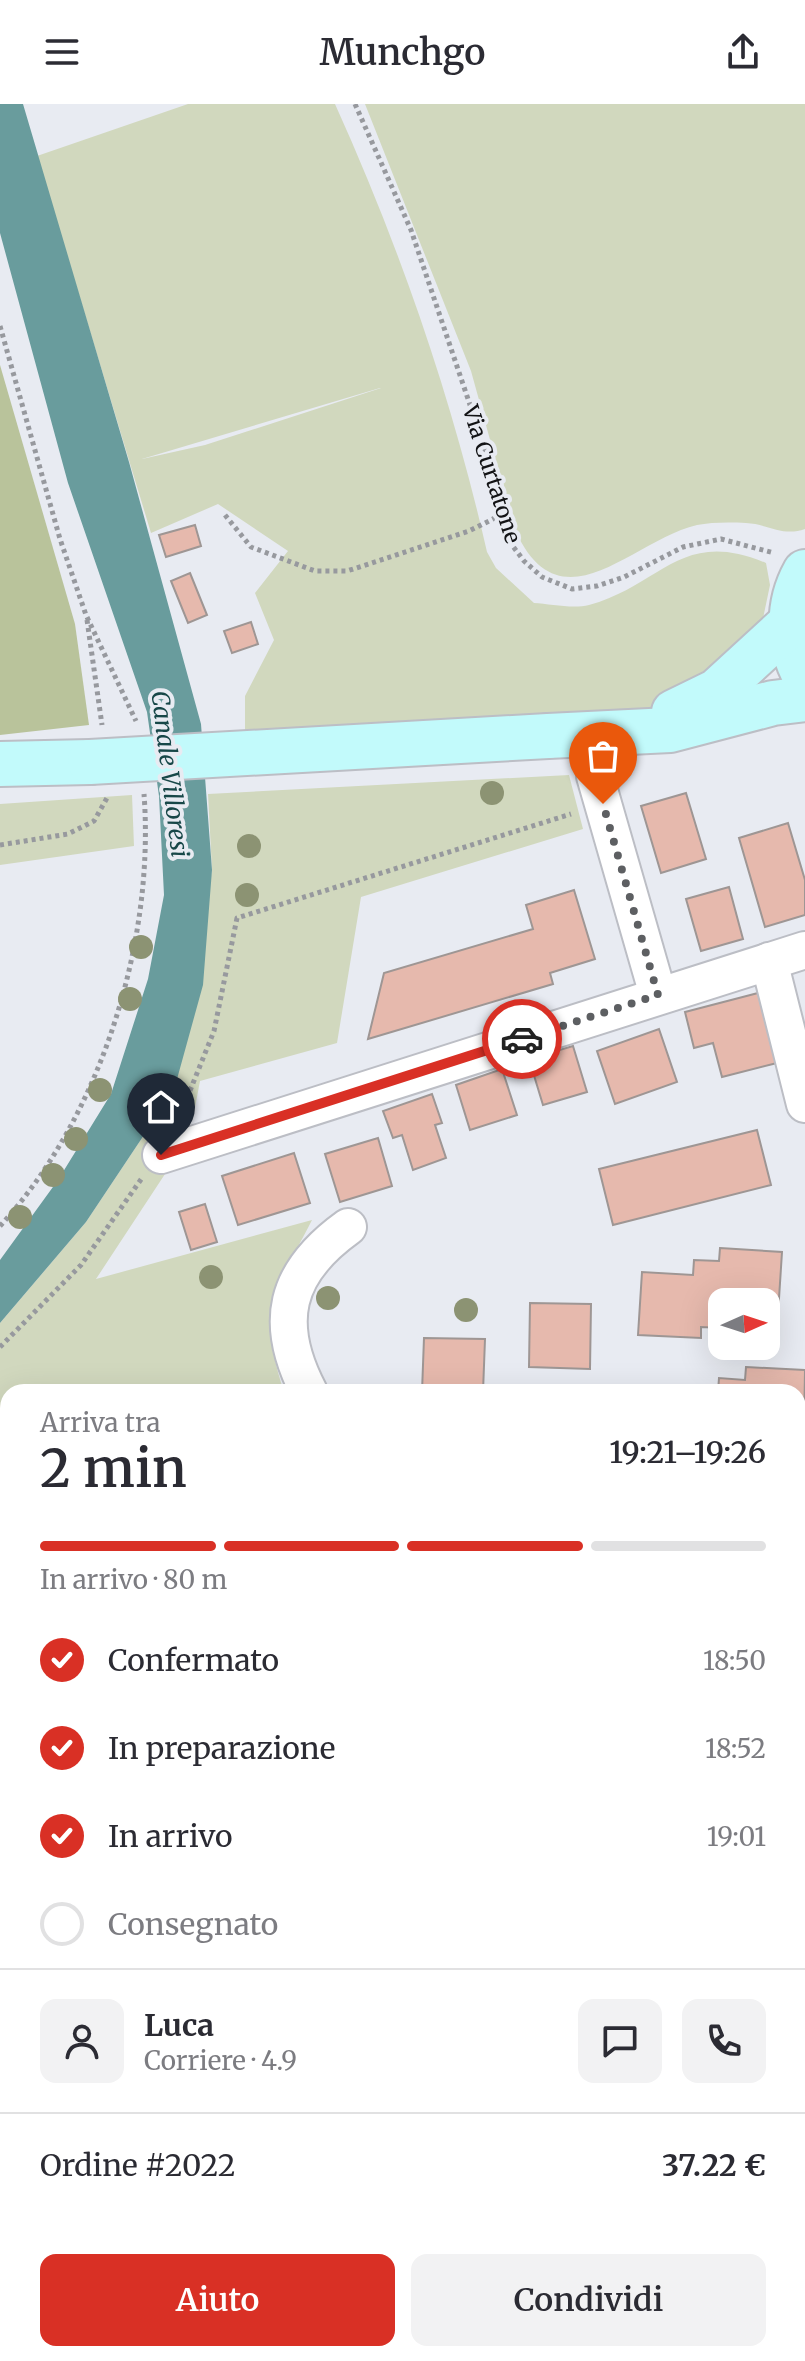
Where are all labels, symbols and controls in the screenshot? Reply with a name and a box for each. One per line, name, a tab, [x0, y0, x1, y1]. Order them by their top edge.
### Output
icon: menu	[40, 30, 84, 74]
text: Munchgo	[319, 30, 486, 75]
icon: share	[721, 30, 765, 74]
street label: Via Curtatone	[456, 400, 528, 547]
water label: Canale Villoresi	[144, 689, 196, 859]
pin	[569, 722, 637, 804]
icon: bag	[581, 734, 625, 778]
courier	[482, 999, 562, 1079]
icon: car	[500, 1017, 544, 1061]
pin	[127, 1073, 195, 1155]
icon: home	[139, 1085, 183, 1129]
north arrow	[708, 1288, 780, 1360]
map controls	[708, 1288, 780, 1360]
text: Arriva tra	[40, 1406, 160, 1439]
text: 19:21–19:26	[609, 1433, 766, 1471]
text: 2 min	[40, 1436, 187, 1501]
text: In arrivo · 80 m	[40, 1563, 227, 1596]
icon: check	[40, 1638, 84, 1682]
text: Confermato	[108, 1641, 279, 1679]
text: 18:50	[703, 1644, 766, 1677]
icon: check	[40, 1726, 84, 1770]
text: In preparazione	[108, 1729, 335, 1767]
text: 18:52	[705, 1732, 766, 1765]
icon: check	[40, 1814, 84, 1858]
text: In arrivo	[108, 1817, 232, 1855]
text: 19:01	[707, 1820, 766, 1853]
text: Consegnato	[108, 1905, 278, 1943]
button: person	[40, 1999, 124, 2083]
button: chat	[578, 1999, 662, 2083]
button: phone	[682, 1999, 766, 2083]
text: Luca	[144, 2006, 214, 2044]
text: Corriere · 4.9	[144, 2044, 297, 2077]
text: Ordine #2022	[40, 2146, 236, 2184]
text: 37.22 €	[662, 2146, 766, 2184]
button: Aiuto	[40, 2254, 395, 2346]
button: Condividi	[411, 2254, 766, 2346]

